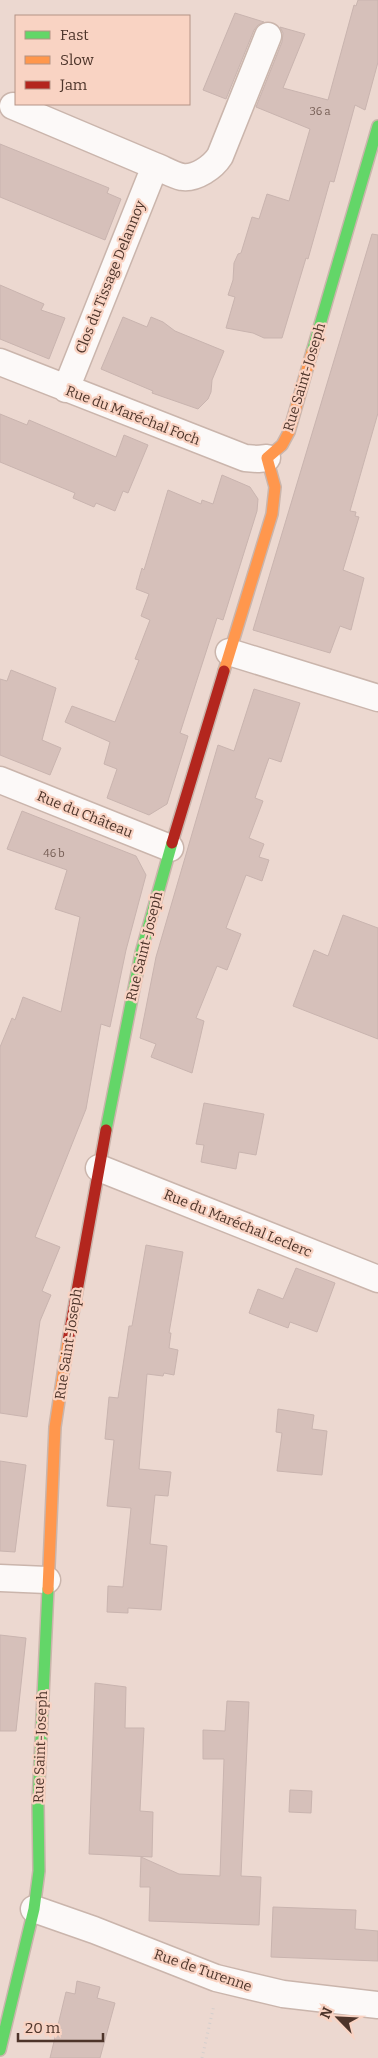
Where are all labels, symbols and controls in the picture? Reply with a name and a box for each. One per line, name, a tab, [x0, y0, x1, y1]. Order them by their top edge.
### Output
legend	[15, 15, 190, 105]
text: Fast	[60, 26, 89, 44]
text: Slow	[60, 51, 95, 69]
text: Jam	[59, 76, 88, 94]
house number: 36 a	[310, 105, 330, 118]
street label: Clos du Tissage Delannoy	[72, 198, 149, 356]
street label: Rue Saint-Joseph	[280, 321, 329, 433]
street label: Rue du Maréchal Foch	[63, 382, 203, 449]
street label: Rue du Château	[34, 788, 135, 842]
house number: 46 b	[43, 847, 65, 860]
street label: Rue Saint-Joseph	[123, 889, 166, 1003]
street label: Rue du Maréchal Leclerc	[161, 1186, 314, 1261]
street label: Rue Saint-Joseph	[51, 1287, 86, 1401]
street label: Rue Saint-Joseph	[30, 1690, 51, 1803]
street label: Rue de Turenne	[152, 1946, 254, 1995]
north arrow	[313, 1993, 363, 2043]
text: N	[317, 2004, 337, 2021]
scale bar	[18, 2010, 102, 2042]
text: 20 m	[25, 2019, 61, 2037]

